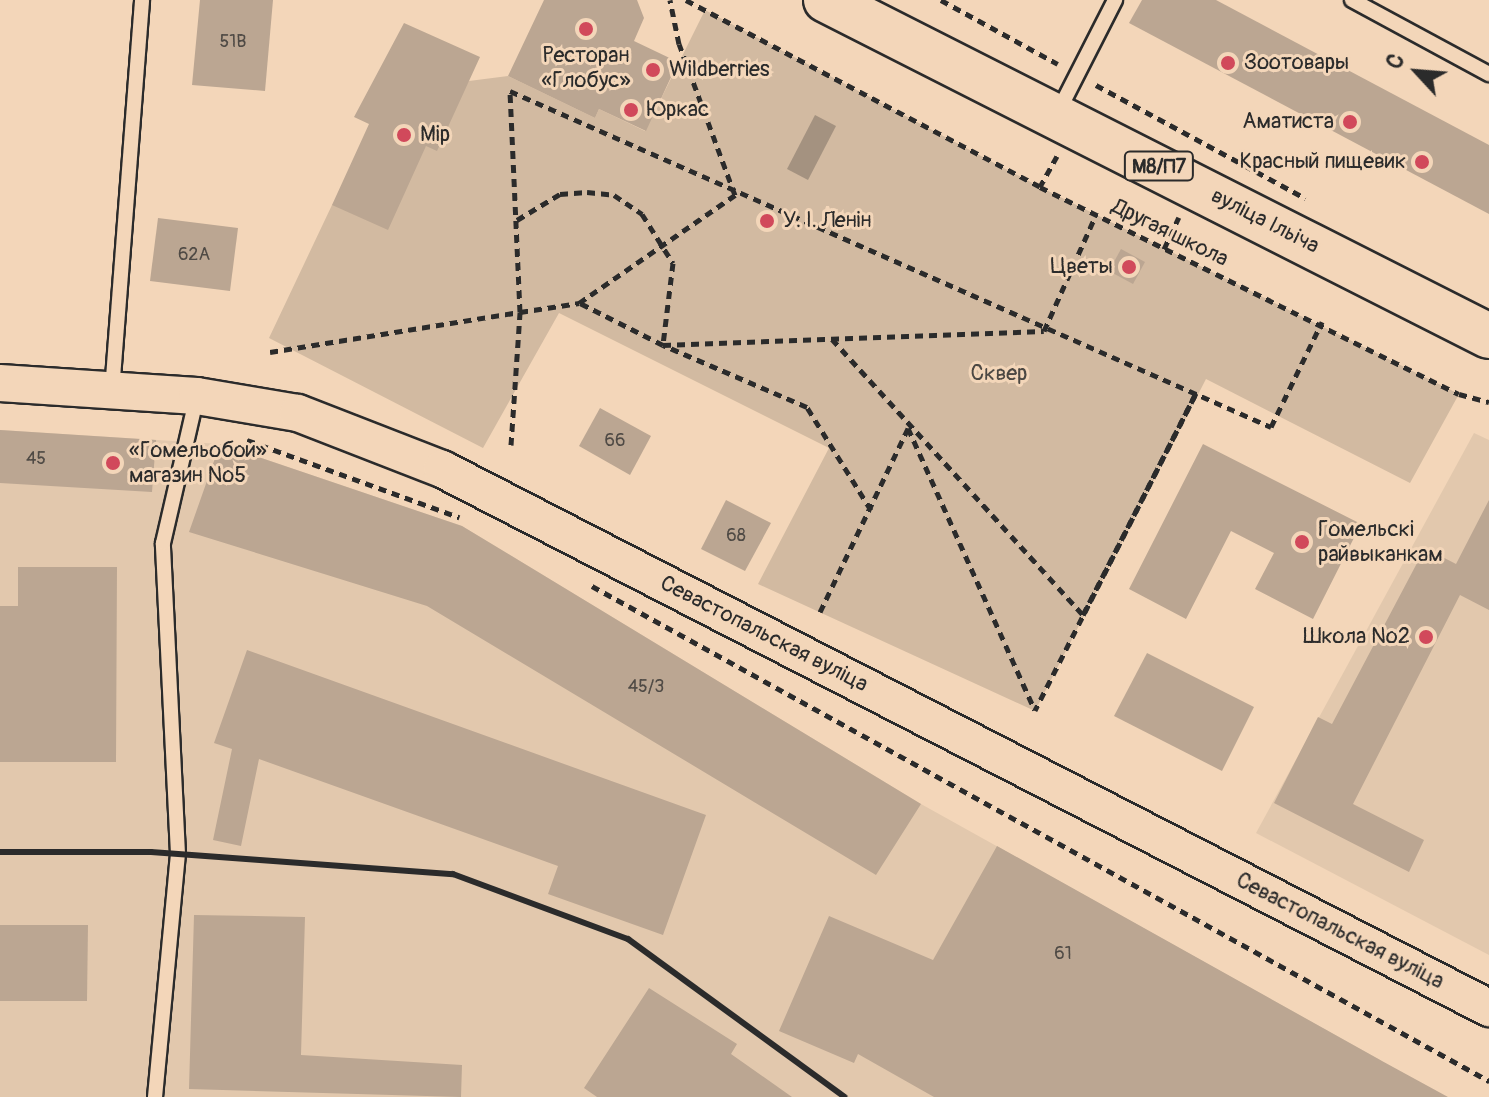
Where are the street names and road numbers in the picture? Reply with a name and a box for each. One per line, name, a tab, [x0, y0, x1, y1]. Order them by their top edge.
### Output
road number: М8/П7	[1123, 150, 1195, 182]
street label: вуліца Ільіча	[1207, 183, 1323, 259]
street label: Другая школа	[1107, 193, 1233, 273]
street label: Севастопальская вуліца	[656, 570, 872, 698]
street label: Севастопальская вуліца	[1232, 867, 1448, 995]

